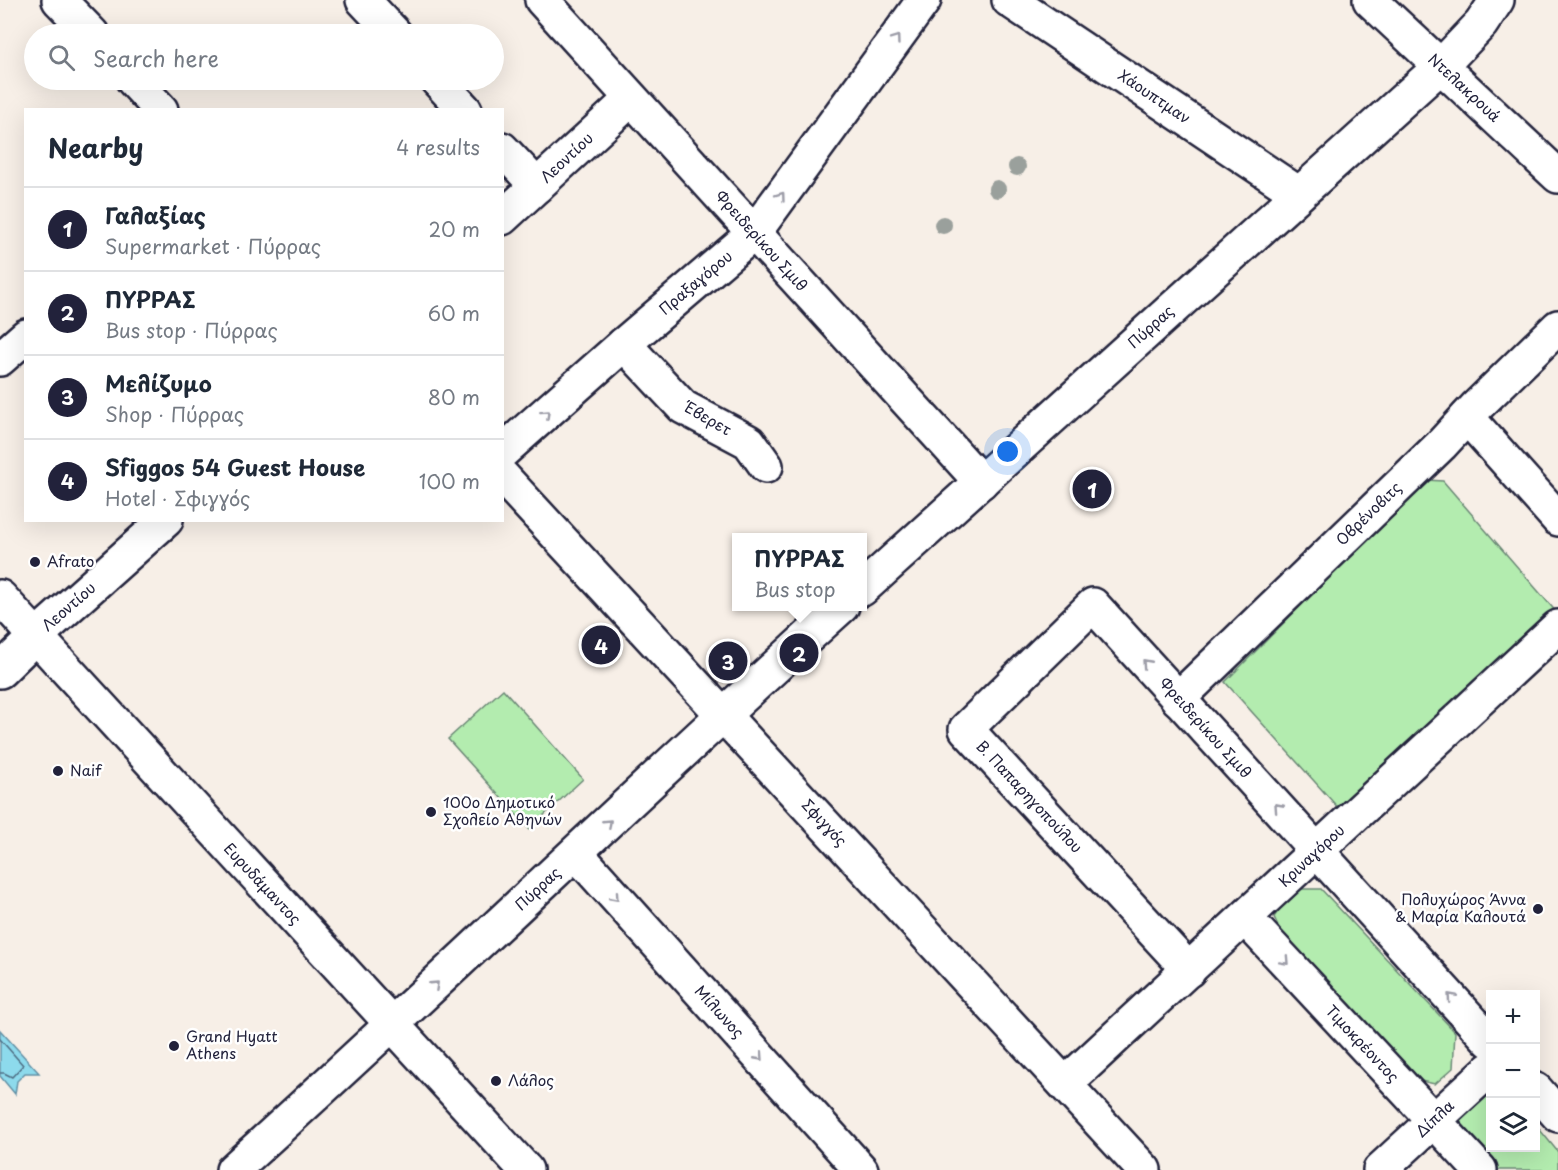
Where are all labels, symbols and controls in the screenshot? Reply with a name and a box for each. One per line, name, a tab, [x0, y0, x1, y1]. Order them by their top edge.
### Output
search box	[24, 24, 504, 90]
one-way arrow	[889, 34, 900, 45]
icon: search	[45, 41, 78, 74]
text: Search here	[93, 41, 219, 74]
street label: Ντελακρουά	[1424, 47, 1506, 127]
street label: Χάουπτμαν	[1114, 63, 1196, 128]
street label: Λεοντίου	[534, 126, 598, 187]
text: Nearby	[48, 128, 143, 167]
text: 4 results	[396, 132, 480, 162]
street label: Φρειδερίκου Σμιθ	[710, 184, 814, 296]
one-way arrow	[774, 192, 785, 203]
text: Γαλαξίας	[105, 198, 206, 231]
text: 1	[63, 214, 72, 244]
text: 20 m	[428, 214, 480, 244]
text: Supermarket · Πύρρας	[105, 231, 321, 261]
street label: Πραξαγόρου	[653, 244, 737, 319]
text: ΠΥΡΡΑΣ	[105, 282, 196, 315]
text: 2	[60, 298, 75, 328]
text: 60 m	[428, 298, 480, 328]
street label: Πύρρας	[1122, 299, 1178, 353]
text: Bus stop · Πύρρας	[105, 315, 278, 345]
text: Μελίζυμο	[105, 366, 212, 399]
text: 3	[61, 382, 74, 412]
text: 80 m	[428, 382, 480, 412]
street label: Έβερετ	[679, 394, 737, 440]
text: Shop · Πύρρας	[105, 399, 244, 429]
one-way arrow	[539, 410, 550, 421]
your location	[993, 437, 1022, 466]
text: Sfiggos 54 Guest House	[105, 450, 365, 483]
text: 4	[61, 466, 74, 496]
text: 100 m	[419, 466, 480, 496]
pin: 1	[1072, 466, 1112, 512]
street label: Οβρένοβιτς	[1330, 476, 1406, 550]
text: Hotel · Σφιγγός	[105, 483, 250, 513]
popup	[732, 533, 867, 611]
text: ΠΥΡΡΑΣ	[754, 541, 845, 574]
place label: Afrato	[47, 549, 94, 572]
marker: Afrato	[28, 555, 42, 569]
text: Bus stop	[754, 574, 836, 604]
street label: Λεοντίου	[36, 576, 100, 636]
pin: 4	[582, 622, 620, 668]
pin: 2	[780, 630, 818, 676]
pin: 3	[708, 638, 748, 684]
one-way arrow	[1142, 660, 1153, 670]
street label: Φρειδερίκου Σμιθ	[1154, 671, 1258, 783]
street label: Β. Παπαρηγοπούλου	[972, 734, 1089, 858]
place label: Naif	[70, 758, 102, 781]
marker: Naif	[51, 764, 65, 778]
place label: 100ο Δημοτικό Σχολείο Αθηνών	[443, 790, 562, 830]
street label: Σφιγγός	[797, 793, 853, 851]
one-way arrow	[1274, 804, 1285, 814]
marker: 100ο Δημοτικό Σχολείο Αθηνών	[424, 805, 438, 819]
street label: Κριναγόρου	[1273, 818, 1349, 892]
one-way arrow	[601, 819, 612, 830]
street label: Ευρυδάμαντος	[219, 837, 307, 929]
street label: Πύρρας	[509, 861, 565, 915]
place label: Πολυχώρος Άννα & Μαρία Καλουτά	[1395, 887, 1526, 927]
one-way arrow	[608, 890, 619, 901]
marker: Πολυχώρος Άννα & Μαρία Καλουτά	[1531, 902, 1545, 916]
one-way arrow	[1277, 953, 1288, 964]
street label: Μίλωνος	[690, 979, 750, 1043]
one-way arrow	[428, 981, 439, 992]
map controls	[1486, 990, 1540, 1152]
button: +	[1486, 990, 1540, 1044]
one-way arrow	[1447, 994, 1458, 1004]
street label: Τιμοκρέοντος	[1321, 999, 1405, 1087]
place label: Grand Hyatt Athens	[186, 1024, 277, 1064]
marker: Grand Hyatt Athens	[167, 1039, 181, 1053]
button: −	[1486, 1044, 1540, 1098]
one-way arrow	[753, 1050, 764, 1061]
place label: Λάλος	[508, 1068, 554, 1091]
marker: Λάλος	[489, 1074, 503, 1088]
street label: Δίπλα	[1409, 1094, 1459, 1142]
button: layers	[1486, 1098, 1540, 1152]

